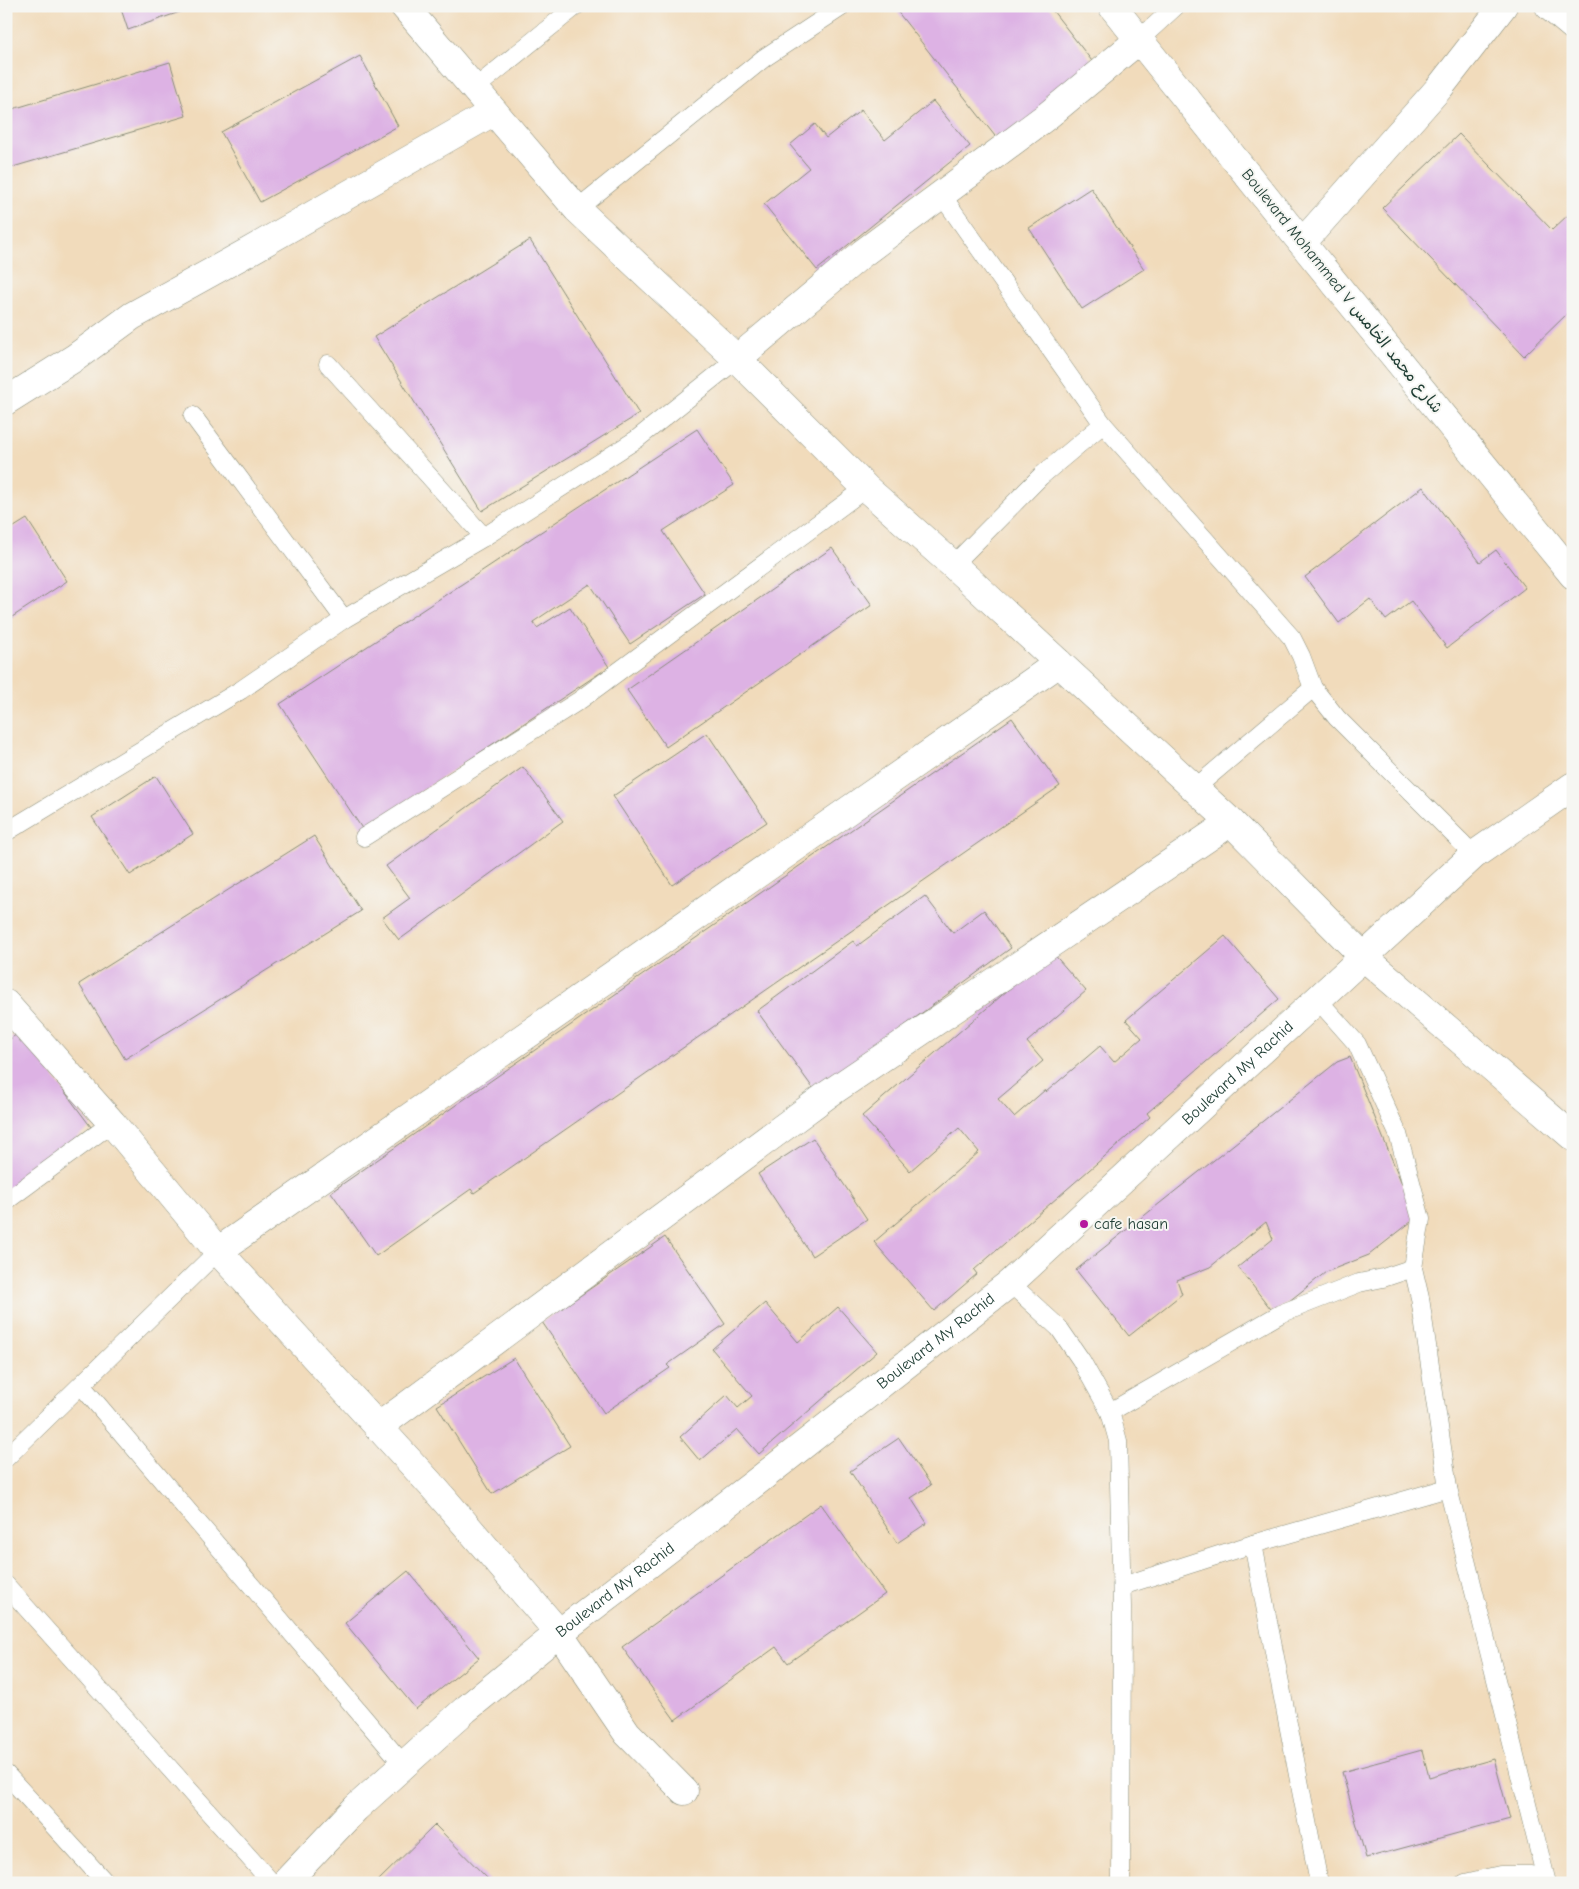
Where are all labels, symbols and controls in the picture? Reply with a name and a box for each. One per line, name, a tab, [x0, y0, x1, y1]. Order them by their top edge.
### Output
street label: Boulevard Mohammed V شارع محمد الخامس	[1236, 165, 1446, 418]
street label: Boulevard My Rachid	[1178, 1017, 1297, 1129]
place label: cafe hasan	[1094, 1215, 1168, 1233]
marker: cafe hasan	[1078, 1218, 1090, 1230]
street label: Boulevard My Rachid	[873, 1290, 998, 1393]
street label: Boulevard My Rachid	[552, 1539, 678, 1641]

